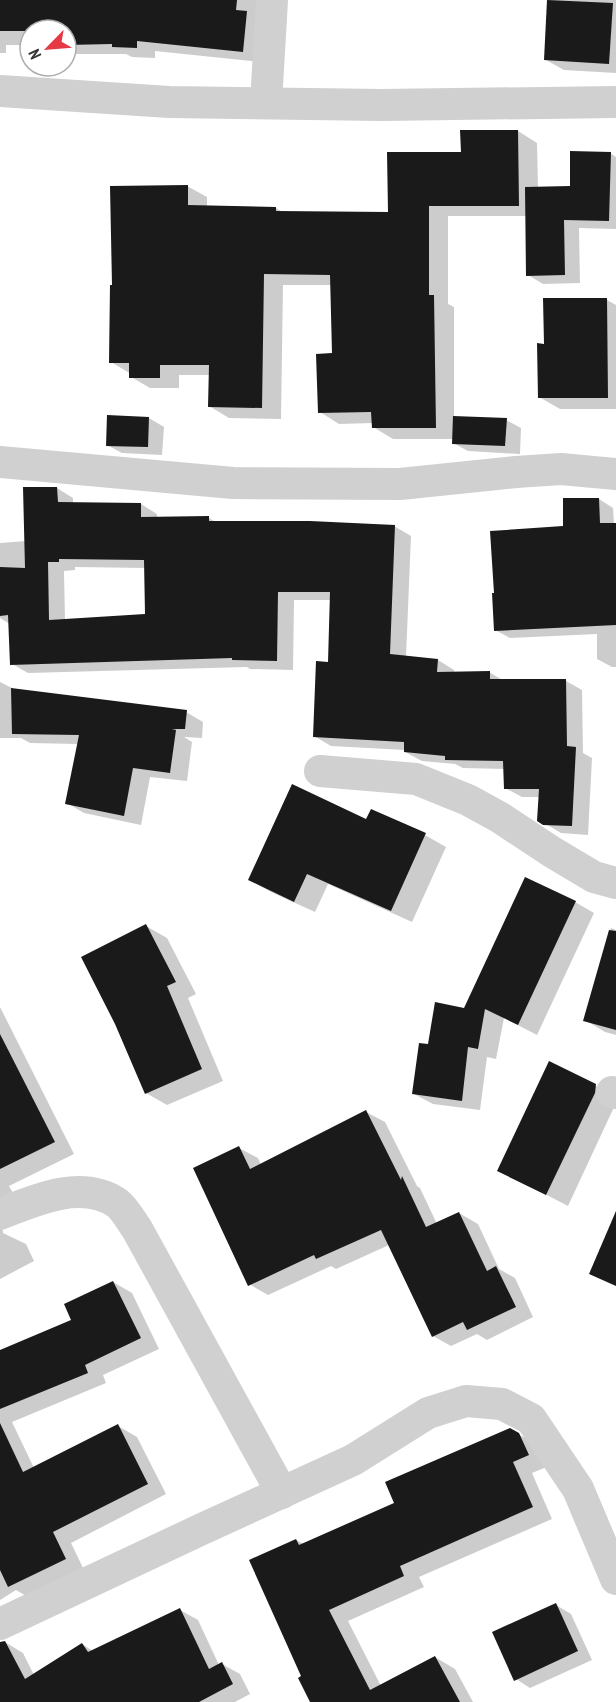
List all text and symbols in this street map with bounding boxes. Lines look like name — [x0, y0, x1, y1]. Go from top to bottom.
north arrow — [18, 18, 78, 78]
text: N — [24, 46, 45, 62]

